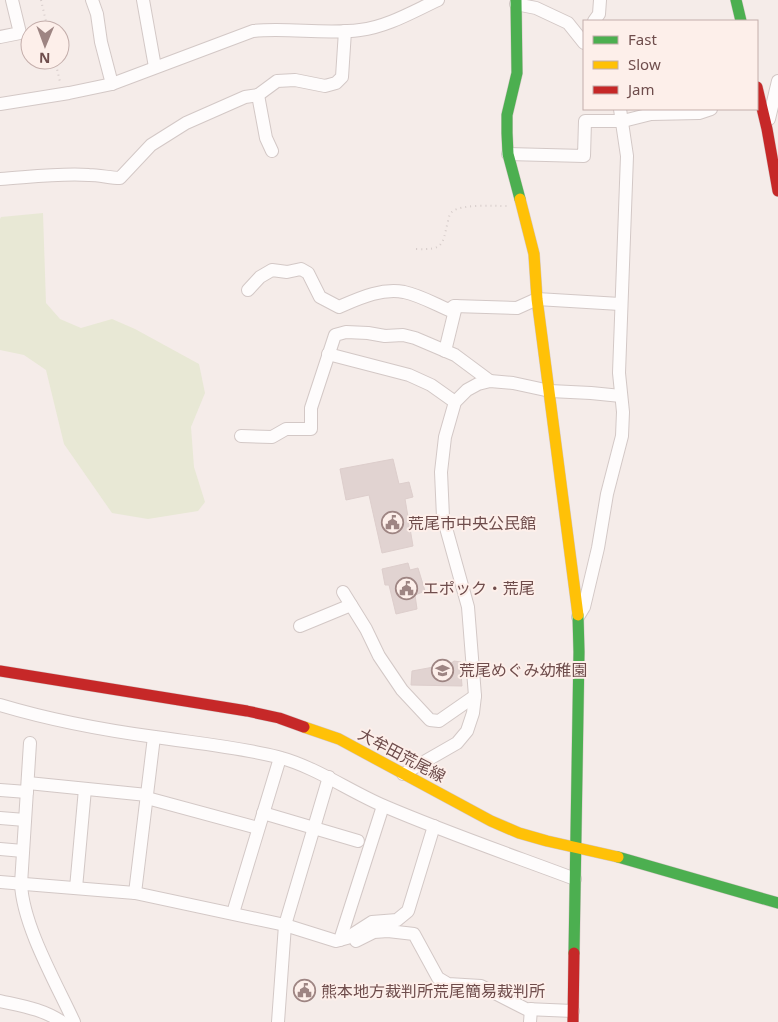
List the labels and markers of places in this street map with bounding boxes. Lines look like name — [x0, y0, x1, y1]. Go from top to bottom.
public building icon: 荒尾市中央公民館 — [380, 511, 404, 535]
place label: 荒尾市中央公民館 — [408, 512, 536, 534]
public building icon: エポック・荒尾 — [395, 576, 419, 600]
place label: エポック・荒尾 — [423, 577, 535, 599]
school or university icon: 荒尾めぐみ幼稚園 — [431, 658, 455, 682]
place label: 荒尾めぐみ幼稚園 — [459, 659, 587, 681]
public building icon: 熊本地方裁判所荒尾簡易裁判所 — [293, 979, 317, 1003]
place label: 熊本地方裁判所荒尾簡易裁判所 — [321, 980, 545, 1002]

